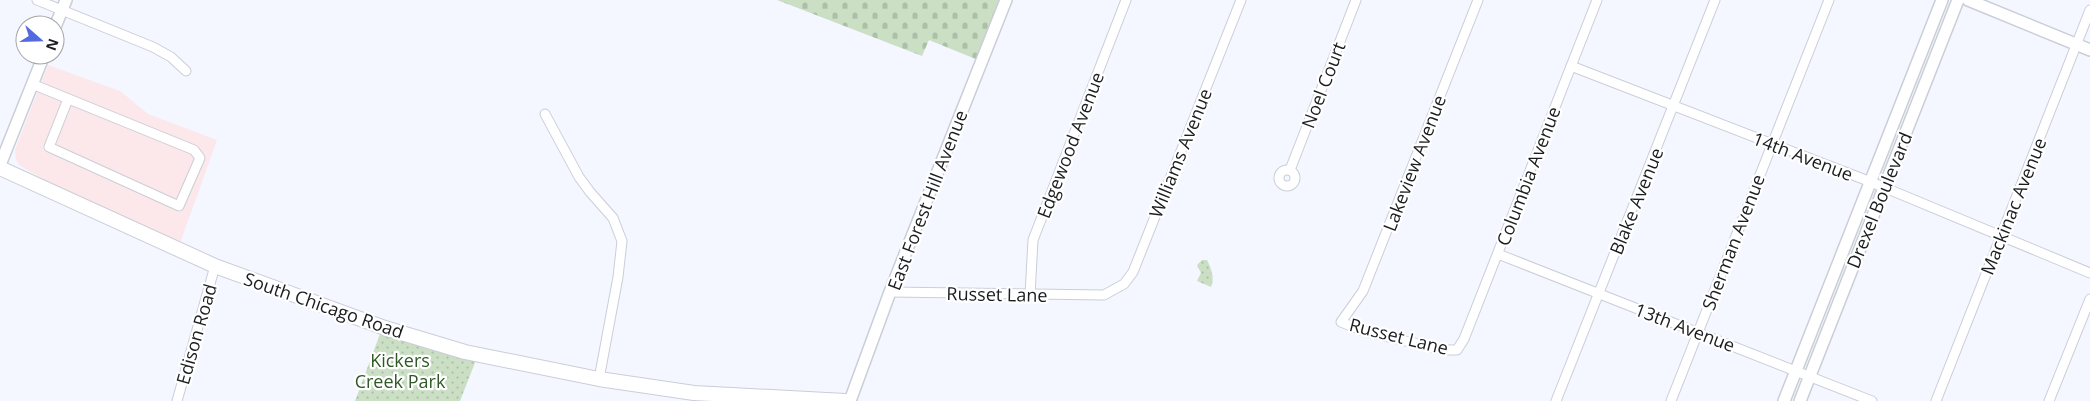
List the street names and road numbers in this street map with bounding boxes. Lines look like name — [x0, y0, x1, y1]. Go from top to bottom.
street label: Noel Court — [1296, 38, 1350, 132]
street label: Edgewood Avenue — [1031, 68, 1109, 222]
street label: Williams Avenue — [1143, 85, 1217, 221]
street label: Lakeview Avenue — [1377, 92, 1451, 234]
street label: Columbia Avenue — [1490, 103, 1566, 249]
street label: East Forest Hill Avenue — [882, 106, 972, 294]
street label: 14th Avenue — [1750, 126, 1856, 186]
street label: Drexel Boulevard — [1841, 128, 1917, 272]
street label: Mackinac Avenue — [1975, 134, 2051, 278]
street label: Blake Avenue — [1604, 144, 1668, 258]
street label: Sherman Avenue — [1696, 171, 1770, 313]
street label: South Chicago Road — [241, 266, 407, 344]
street label: Edison Road — [170, 281, 222, 387]
street label: Russet Lane — [946, 281, 1048, 307]
street label: 13th Avenue — [1632, 297, 1738, 357]
street label: Russet Lane — [1347, 312, 1451, 360]

